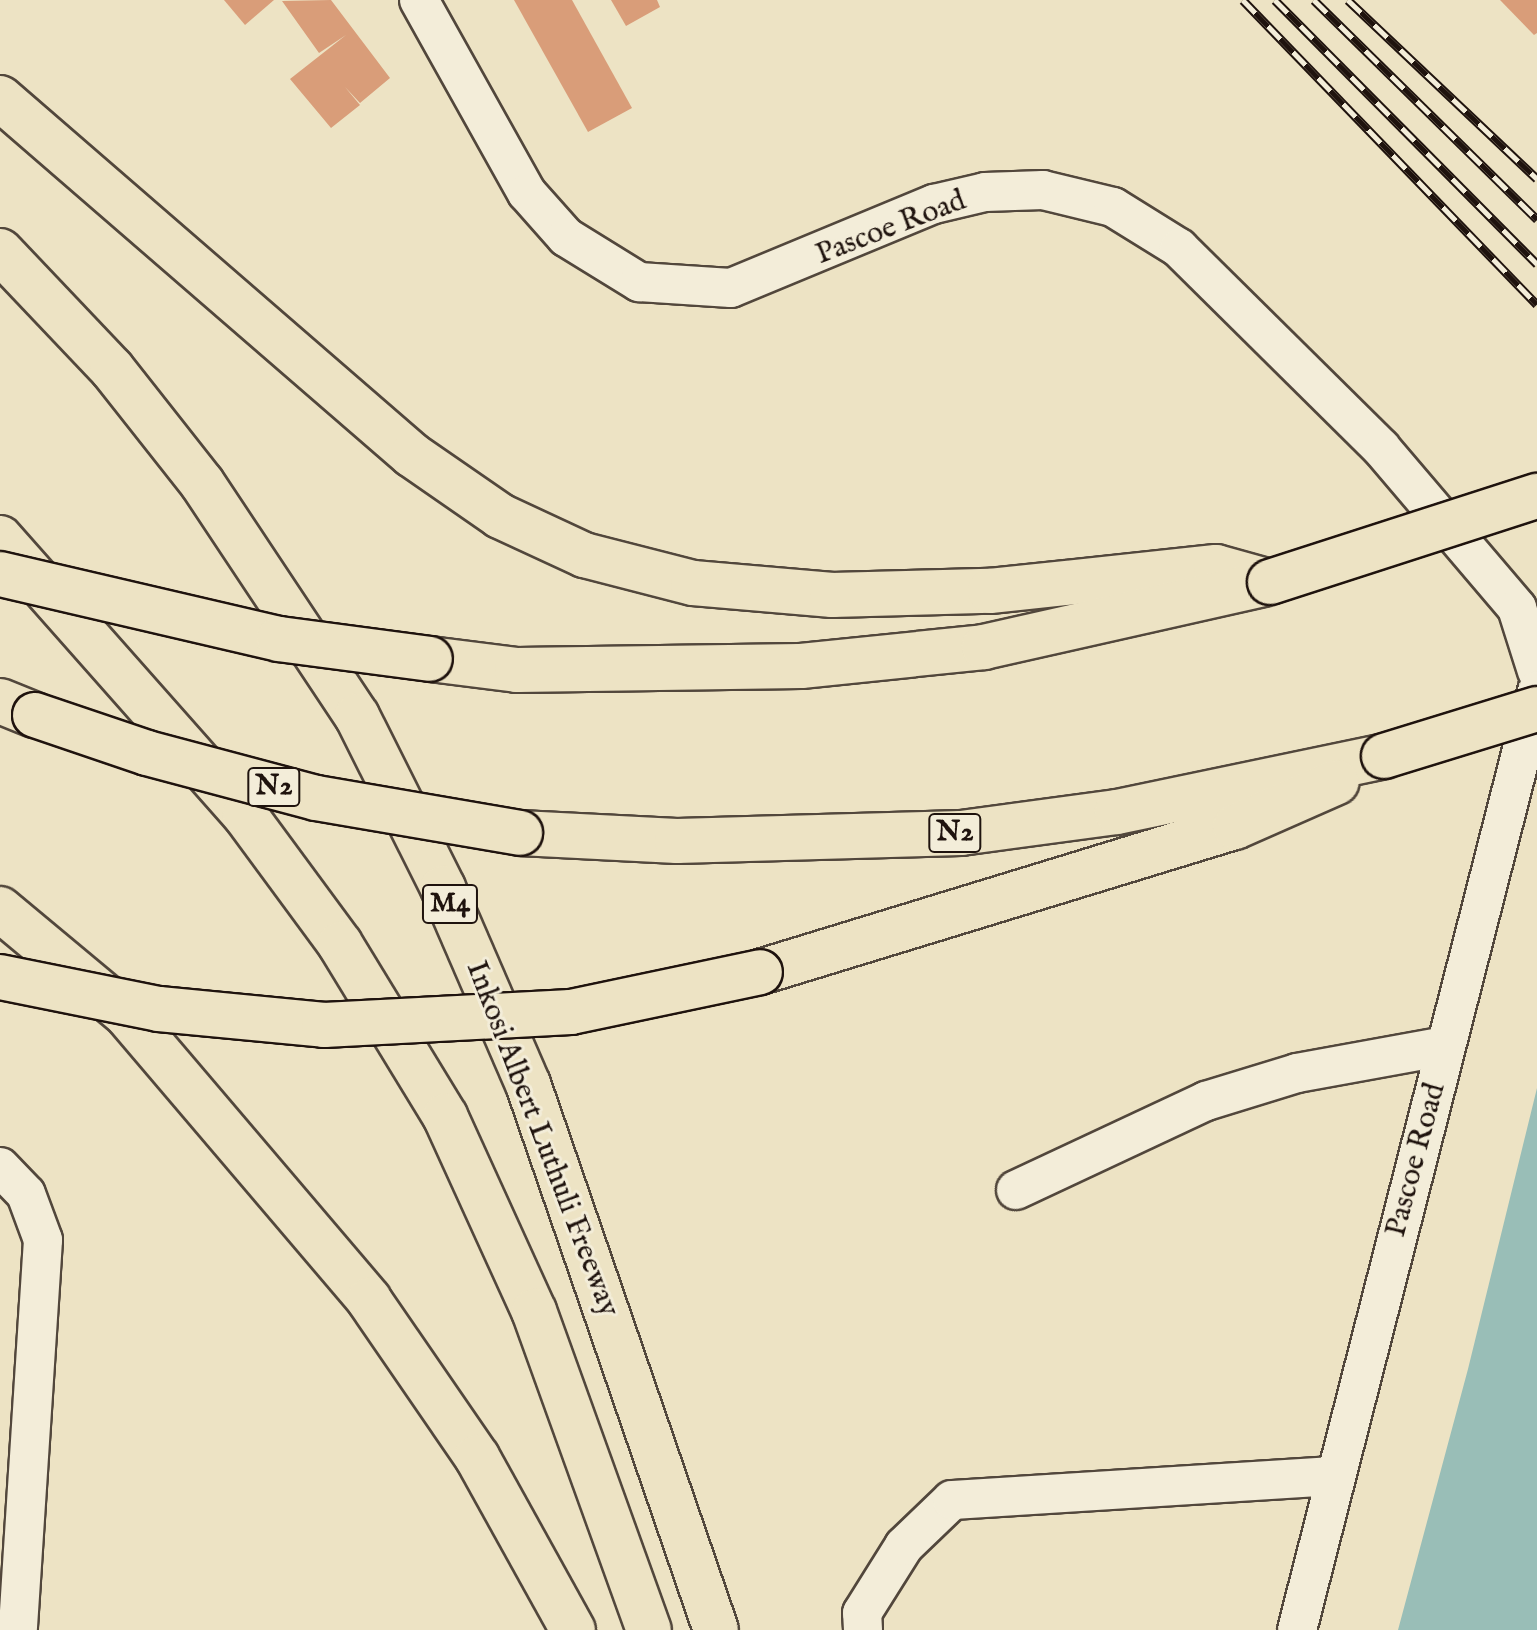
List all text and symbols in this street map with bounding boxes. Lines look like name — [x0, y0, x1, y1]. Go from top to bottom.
street label: Pascoe Road — [811, 183, 971, 273]
road number: N2 — [246, 763, 302, 811]
road number: N2 — [927, 809, 983, 857]
road number: M4 — [420, 880, 480, 928]
street label: Inkosi Albert Luthuli Freeway — [458, 956, 626, 1322]
street label: Pascoe Road — [1378, 1079, 1454, 1241]

